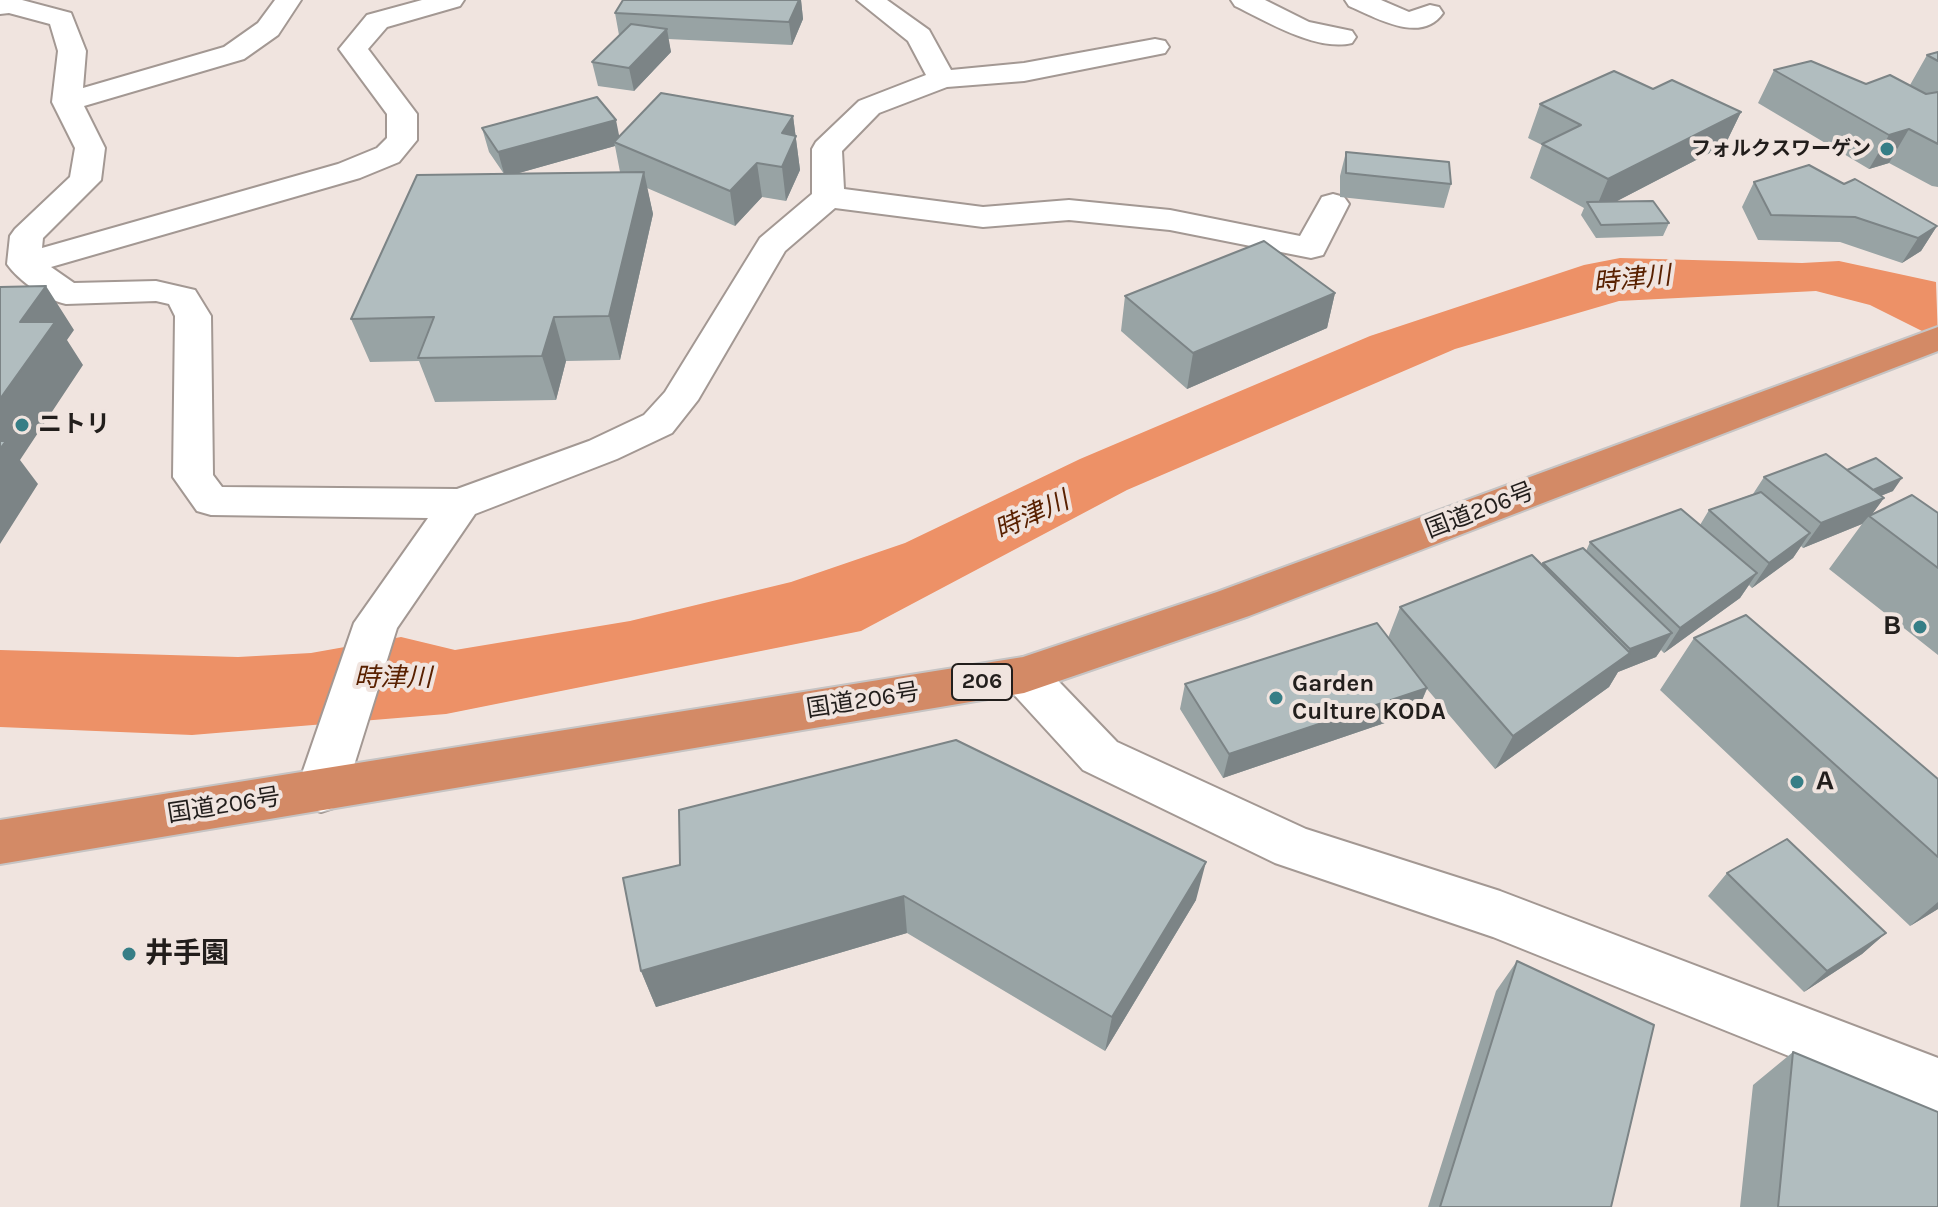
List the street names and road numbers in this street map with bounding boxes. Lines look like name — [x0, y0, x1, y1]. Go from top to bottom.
street label: 国道206号 — [1422, 477, 1538, 545]
road number: 206 — [952, 664, 1012, 700]
street label: 国道206号 — [805, 678, 921, 724]
street label: 国道206号 — [166, 783, 282, 829]

